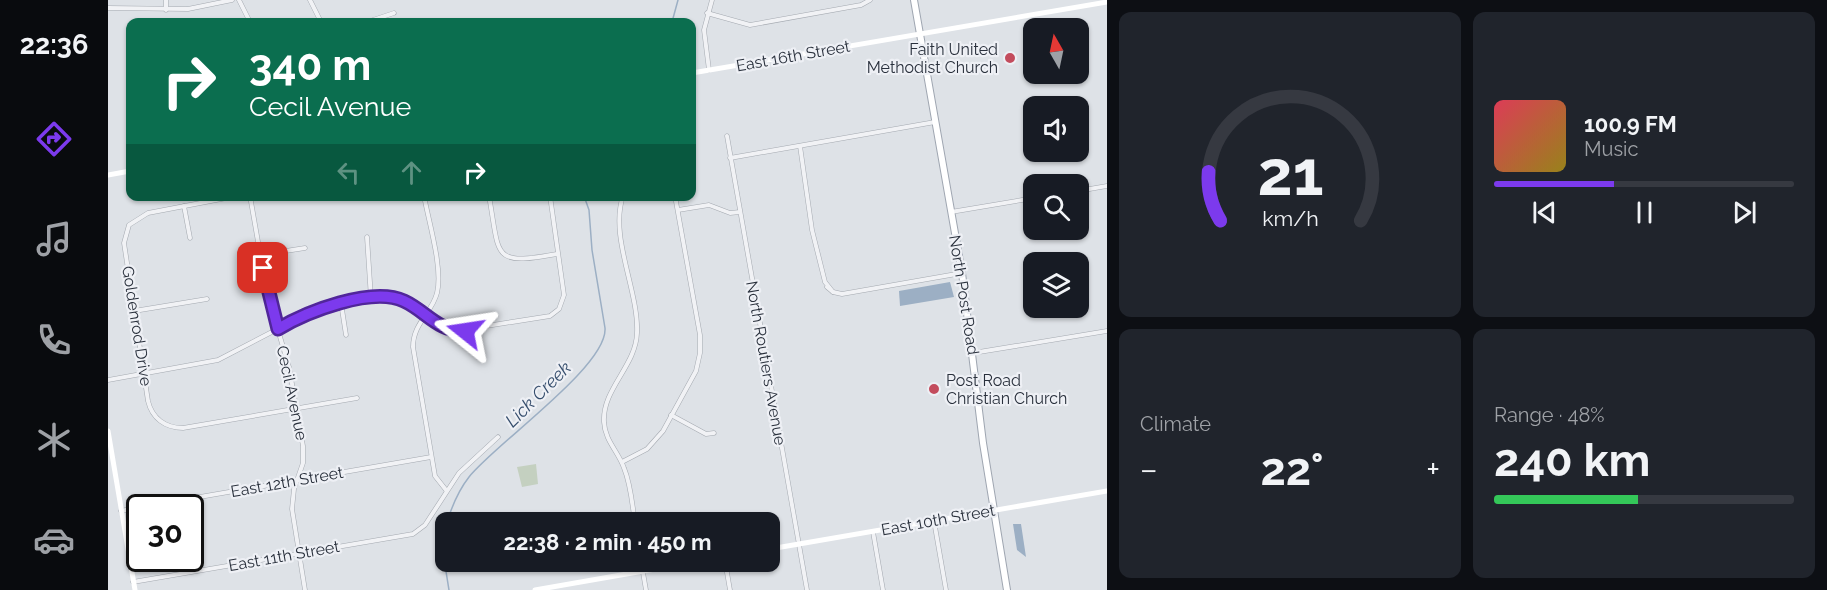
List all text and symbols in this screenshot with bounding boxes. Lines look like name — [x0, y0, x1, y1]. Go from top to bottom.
north arrow — [1023, 18, 1089, 84]
map controls — [1023, 18, 1089, 318]
text: 22:36 — [20, 29, 88, 60]
street label: East 16th Street — [735, 37, 852, 75]
place label: Faith United Methodist Church — [867, 40, 998, 77]
text: 340 m — [249, 41, 371, 90]
icon: right — [150, 42, 228, 120]
marker: Faith United Methodist Church — [1003, 51, 1017, 65]
text: Cecil Avenue — [249, 91, 411, 122]
button: sound — [1023, 96, 1089, 162]
text: 100.9 FM — [1584, 111, 1677, 137]
icon: directions — [33, 118, 75, 160]
text: 21 — [1257, 137, 1323, 211]
text: Music — [1584, 137, 1638, 161]
icon: left — [332, 156, 365, 189]
icon: ahead — [395, 156, 428, 189]
icon: right — [458, 156, 491, 189]
button: search — [1023, 174, 1089, 240]
icon: previous — [1528, 196, 1561, 229]
icon: pause — [1628, 196, 1661, 229]
icon: next — [1728, 196, 1761, 229]
text: km/h — [1262, 207, 1318, 232]
icon: music — [33, 218, 75, 260]
street label: North Post Road — [945, 234, 983, 356]
pin — [237, 242, 288, 293]
icon: arrive — [246, 251, 279, 284]
button: layers — [1023, 252, 1089, 318]
street label: Goldenrod Drive — [118, 265, 156, 387]
street label: North Routiers Avenue — [742, 279, 790, 447]
position arrow — [433, 299, 497, 363]
icon: phone — [33, 319, 75, 361]
street label: Cecil Avenue — [273, 344, 311, 442]
water label: Lick Creek — [501, 357, 575, 431]
place label: Post Road Christian Church — [946, 371, 1067, 408]
marker: Post Road Christian Church — [927, 382, 941, 396]
text: Range · 48% — [1494, 403, 1605, 427]
text: Climate — [1140, 412, 1211, 436]
icon: climate — [33, 419, 75, 461]
text: 240 km — [1494, 434, 1651, 487]
text: 22° — [1260, 443, 1324, 496]
text: − — [1140, 450, 1158, 489]
text: + — [1426, 450, 1440, 489]
street label: East 12th Street — [229, 463, 345, 501]
speed limit sign: 30 — [126, 494, 204, 572]
street label: East 10th Street — [880, 501, 997, 539]
icon: car — [33, 519, 75, 561]
text: 22:38 · 2 min · 450 m — [504, 529, 711, 555]
street label: East 11th Street — [227, 537, 342, 575]

